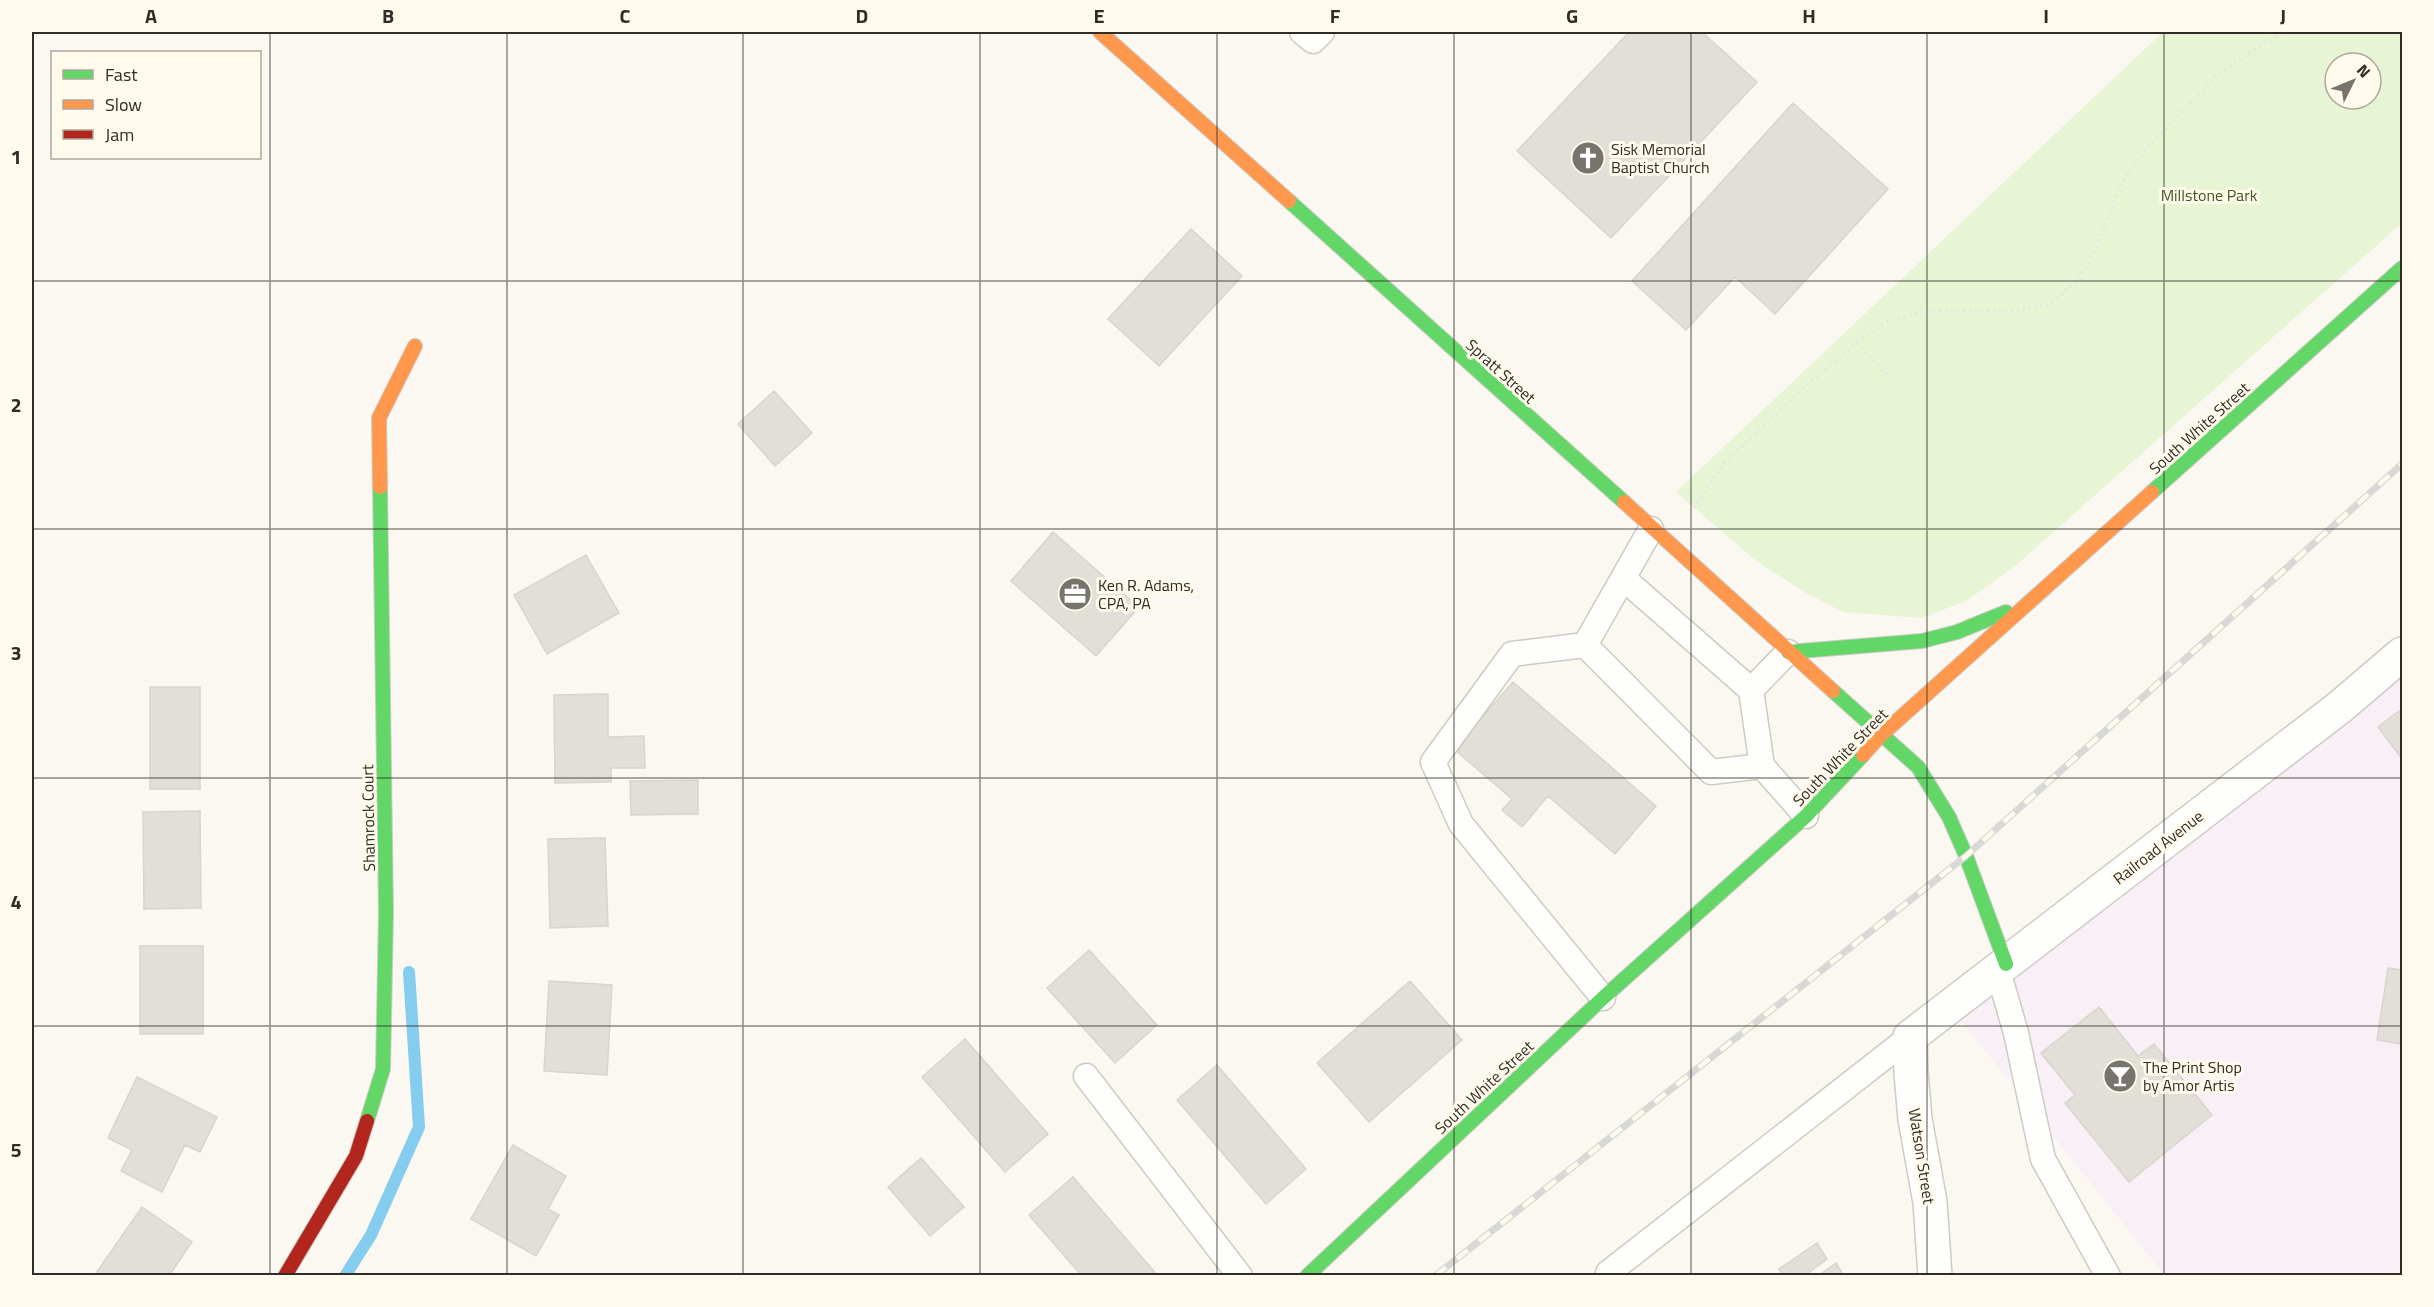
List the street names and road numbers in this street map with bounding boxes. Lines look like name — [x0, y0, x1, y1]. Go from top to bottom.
street label: Spratt Street — [1461, 333, 1542, 409]
street label: South White Street — [2143, 376, 2255, 480]
street label: South White Street — [1787, 702, 1893, 811]
street label: Shamrock Court — [355, 764, 381, 872]
street label: Railroad Avenue — [2108, 804, 2208, 890]
street label: South White Street — [1429, 1034, 1539, 1139]
street label: Watson Street — [1903, 1106, 1941, 1206]

